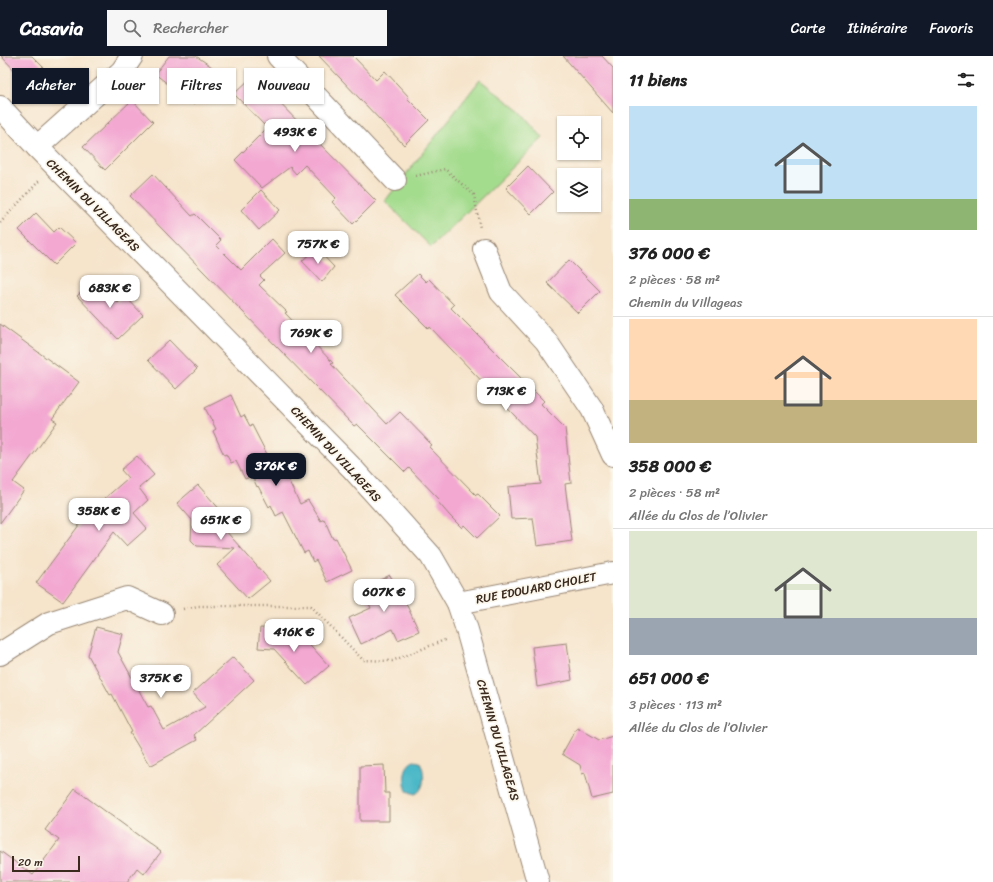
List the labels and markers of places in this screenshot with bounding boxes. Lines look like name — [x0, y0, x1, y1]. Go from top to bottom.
pin: 493K € — [262, 119, 328, 153]
pin: 757K € — [285, 231, 351, 265]
pin: 683K € — [77, 275, 143, 309]
pin: 769K € — [278, 320, 344, 354]
pin: 713K € — [473, 378, 539, 412]
pin: 376K € — [243, 453, 309, 487]
pin: 358K € — [66, 498, 132, 532]
pin: 651K € — [188, 507, 254, 541]
pin: 607K € — [351, 579, 417, 613]
pin: 416K € — [261, 619, 327, 653]
pin: 375K € — [128, 665, 194, 699]

